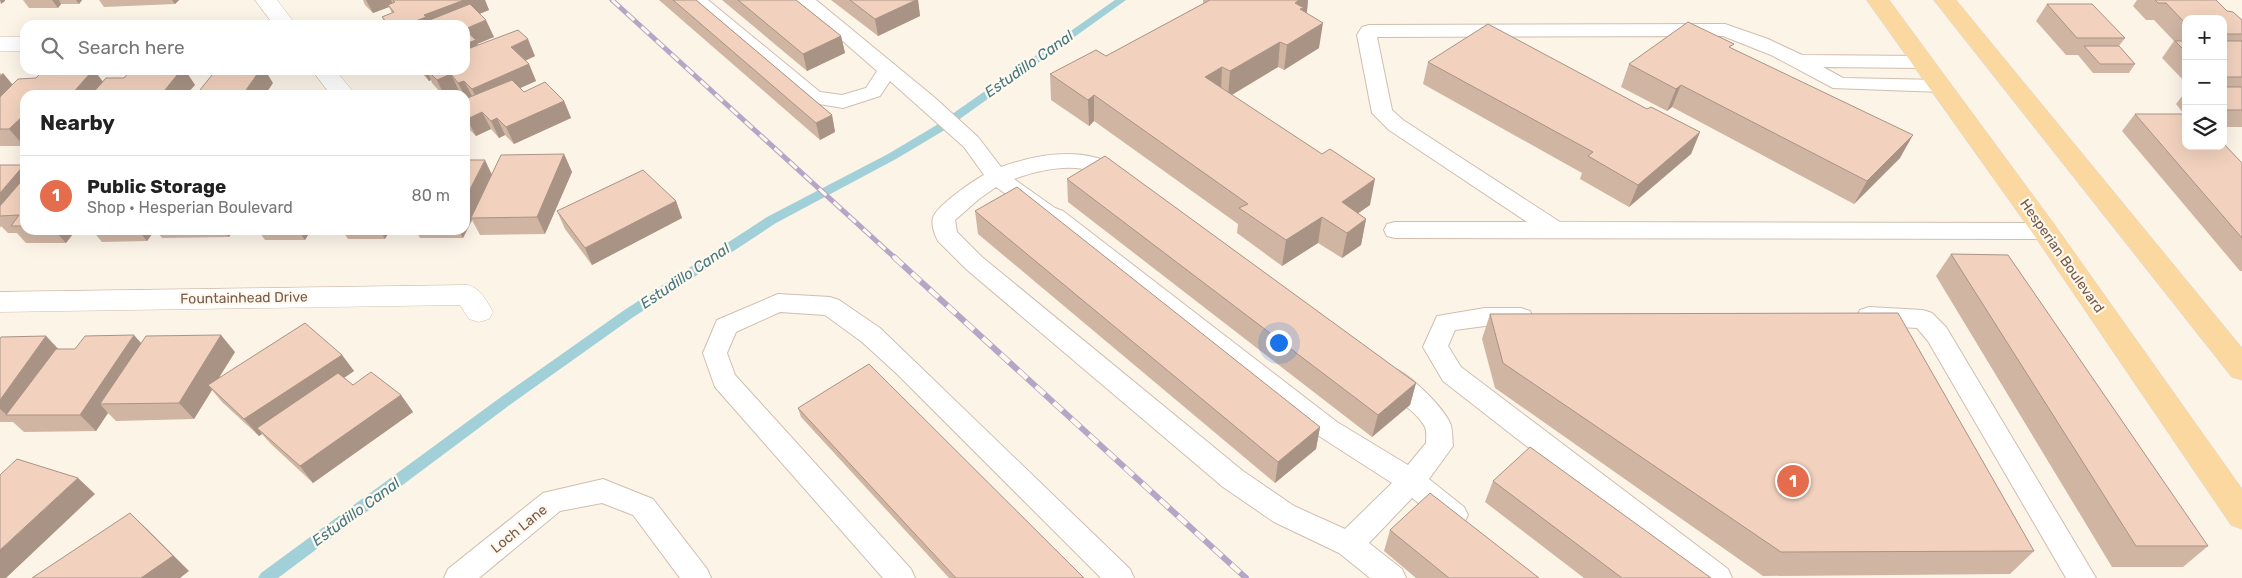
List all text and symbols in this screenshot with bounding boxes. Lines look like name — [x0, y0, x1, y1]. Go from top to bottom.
map controls — [2182, 15, 2227, 150]
button: + — [2182, 15, 2227, 60]
search box — [20, 20, 470, 75]
water label: Estudillo Canal — [981, 27, 1077, 101]
icon: search — [38, 34, 66, 62]
text: Search here — [78, 36, 185, 59]
button: − — [2182, 60, 2227, 105]
button: layers — [2182, 105, 2227, 150]
text: Nearby — [40, 110, 115, 135]
text: Public Storage — [87, 175, 226, 198]
text: 1 — [52, 186, 60, 205]
text: 80 m — [412, 186, 450, 205]
street label: Hesperian Boulevard — [2016, 196, 2108, 316]
text: Shop · Hesperian Boulevard — [87, 198, 293, 217]
water label: Estudillo Canal — [637, 239, 733, 313]
street label: Fountainhead Drive — [180, 288, 308, 308]
your location — [1266, 330, 1292, 356]
pin: 1 — [1777, 462, 1809, 500]
water label: Estudillo Canal — [309, 474, 404, 550]
street label: Loch Lane — [487, 501, 551, 557]

